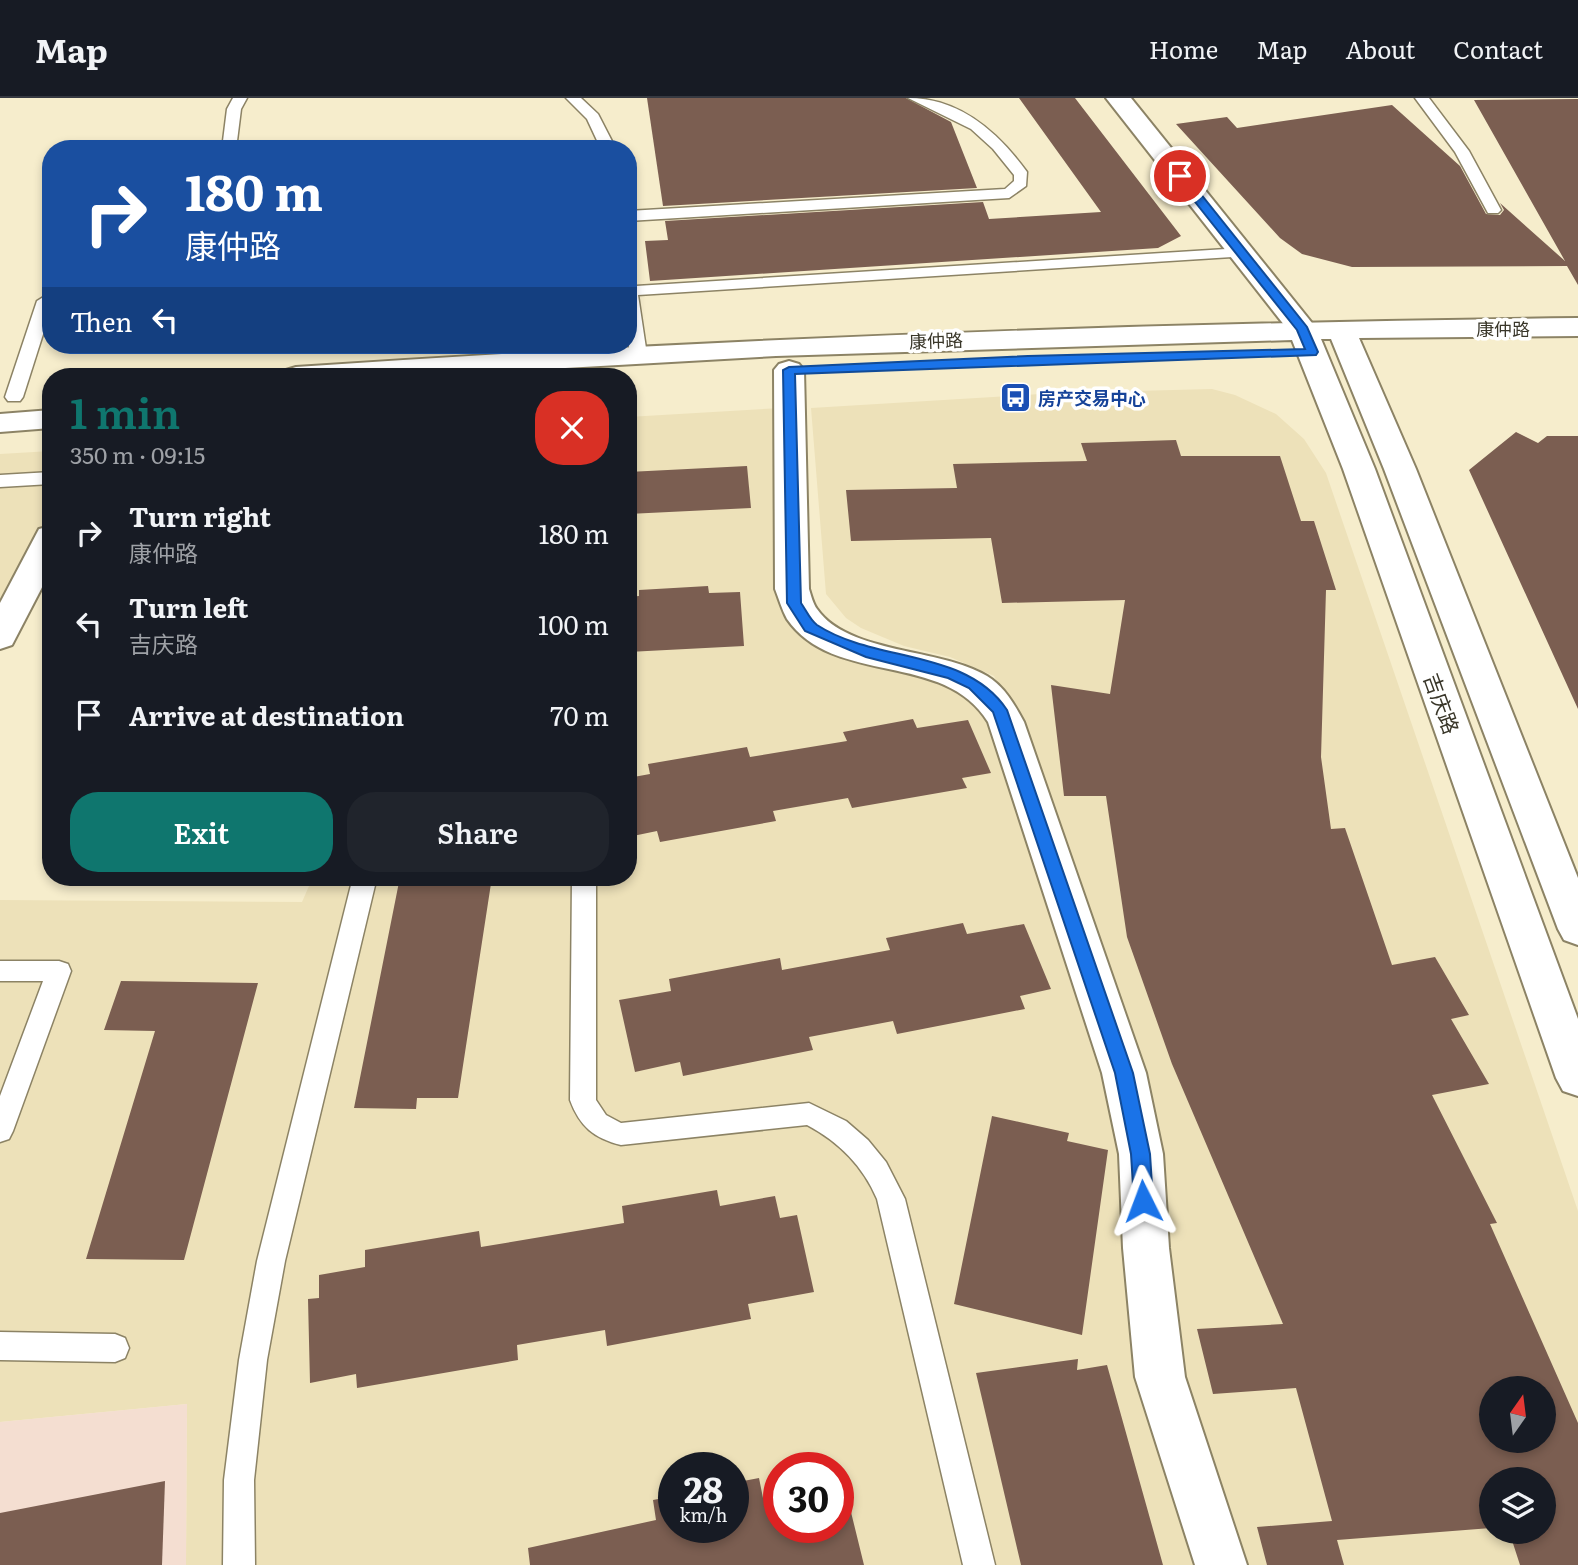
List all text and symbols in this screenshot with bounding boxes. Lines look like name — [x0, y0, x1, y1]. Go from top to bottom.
text: Map — [35, 24, 108, 73]
text: Home — [1149, 31, 1218, 66]
text: Map — [1256, 31, 1307, 66]
text: About — [1345, 31, 1415, 66]
text: Contact — [1453, 31, 1543, 66]
pin — [1150, 146, 1210, 206]
text: 180 m — [185, 153, 323, 226]
icon: arrive — [1161, 157, 1199, 195]
icon: right — [70, 168, 161, 259]
text: 康仲路 — [185, 220, 281, 268]
text: Then — [70, 301, 132, 340]
icon: left — [146, 301, 184, 339]
street label: 康仲路 — [1476, 315, 1530, 342]
street label: 康仲路 — [909, 326, 963, 354]
text: 1 min — [70, 380, 180, 442]
bus stop icon: 房产交易中心 — [998, 380, 1032, 414]
place label: 房产交易中心 — [1038, 384, 1146, 411]
button: close — [535, 391, 609, 465]
text: 350 m · 09:15 — [70, 437, 205, 471]
text: Turn right — [129, 496, 271, 535]
text: 180 m — [539, 513, 609, 552]
icon: right — [70, 514, 108, 552]
text: 康仲路 — [129, 535, 198, 569]
text: Turn left — [129, 587, 248, 626]
text: 100 m — [538, 604, 609, 643]
icon: left — [70, 605, 108, 643]
text: 吉庆路 — [129, 626, 198, 660]
street label: 吉庆路 — [1418, 668, 1468, 738]
text: Arrive at destination — [129, 695, 404, 734]
text: 70 m — [550, 695, 609, 734]
icon: arrive — [70, 696, 108, 734]
button: Exit — [70, 792, 333, 872]
button: Share — [347, 792, 609, 872]
position arrow — [1106, 1164, 1180, 1238]
north arrow — [1479, 1376, 1556, 1452]
map controls — [1479, 1376, 1556, 1544]
speed limit sign: 30 — [763, 1452, 854, 1543]
text: 28 — [684, 1462, 723, 1514]
button: layers — [1479, 1467, 1556, 1544]
text: km/h — [680, 1501, 727, 1528]

